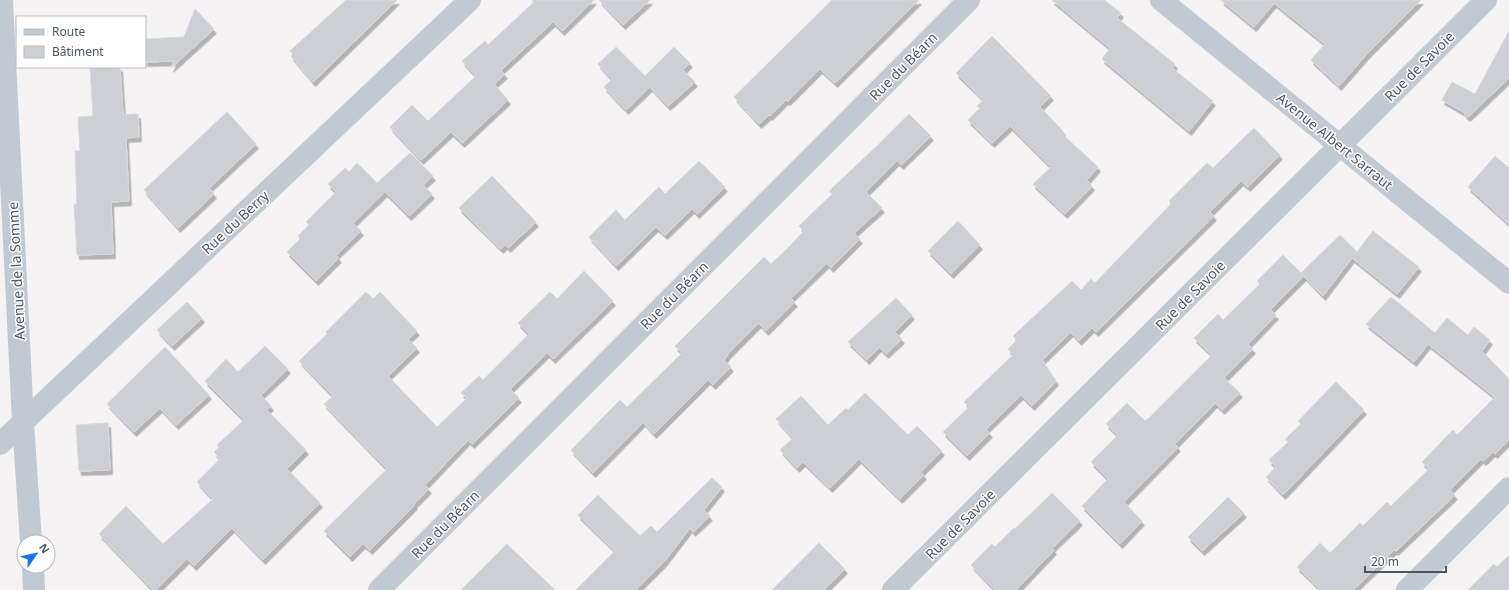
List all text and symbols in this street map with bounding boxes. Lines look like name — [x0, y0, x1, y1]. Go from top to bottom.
legend — [16, 16, 146, 68]
text: Route — [52, 23, 85, 40]
street label: Rue de Savoie — [1380, 27, 1458, 105]
street label: Rue du Béarn — [865, 28, 941, 104]
text: Bâtiment — [52, 43, 104, 60]
street label: Avenue Albert Sarraut — [1273, 88, 1397, 194]
street label: Rue du Berry — [197, 185, 273, 258]
street label: Avenue de la Somme — [3, 201, 29, 341]
street label: Rue de Savoie — [1151, 256, 1229, 334]
street label: Rue du Béarn — [636, 257, 712, 333]
street label: Rue de Savoie — [921, 485, 999, 563]
street label: Rue du Béarn — [407, 486, 483, 562]
north arrow — [16, 534, 56, 574]
text: N — [36, 540, 53, 556]
scale bar — [1365, 548, 1446, 574]
text: 20 m — [1371, 553, 1399, 570]

